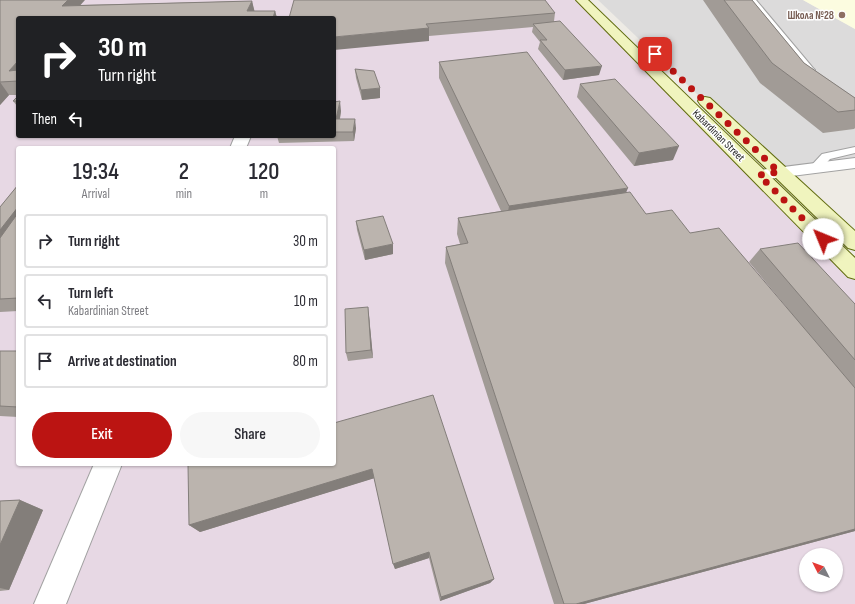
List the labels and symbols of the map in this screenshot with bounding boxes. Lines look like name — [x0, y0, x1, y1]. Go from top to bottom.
place label: Школа №28 — [787, 9, 834, 22]
marker: Школа №28 — [837, 10, 847, 20]
pin — [638, 37, 672, 71]
street label: Kabardinian Street — [690, 107, 748, 165]
position arrow — [802, 218, 844, 260]
north arrow — [799, 548, 843, 592]

